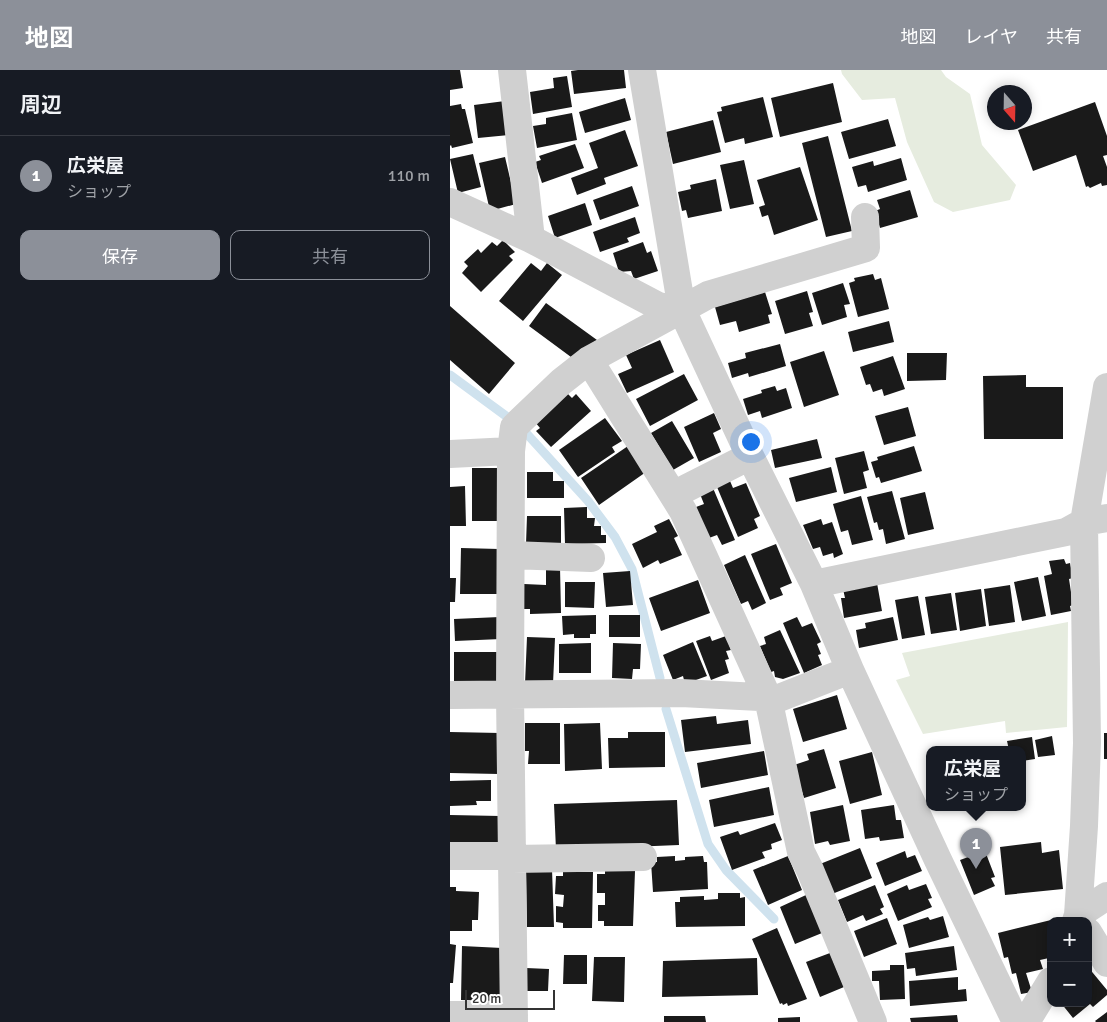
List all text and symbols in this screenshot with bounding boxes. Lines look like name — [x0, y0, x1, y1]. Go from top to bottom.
text: 地図 — [25, 23, 73, 53]
text: 地図 — [901, 26, 937, 48]
text: レイヤ — [965, 26, 1018, 48]
text: 共有 — [1046, 26, 1082, 48]
north arrow — [987, 85, 1032, 130]
text: 周辺 — [20, 92, 62, 118]
text: 広栄屋 — [67, 154, 124, 178]
text: 1 — [32, 166, 40, 186]
text: 110 m — [388, 166, 430, 186]
text: ショップ — [67, 182, 131, 202]
button: 保存 — [20, 230, 220, 280]
button: 共有 — [230, 230, 430, 280]
your location — [738, 429, 764, 455]
popup — [926, 746, 1026, 811]
text: 広栄屋 — [944, 757, 1001, 781]
text: ショップ — [944, 785, 1008, 805]
pin: 1 — [960, 828, 992, 869]
map controls — [1047, 917, 1092, 1007]
button: + — [1047, 917, 1092, 962]
button: − — [1047, 962, 1092, 1007]
scale bar — [465, 987, 555, 1010]
text: 20 m — [472, 990, 501, 1007]

